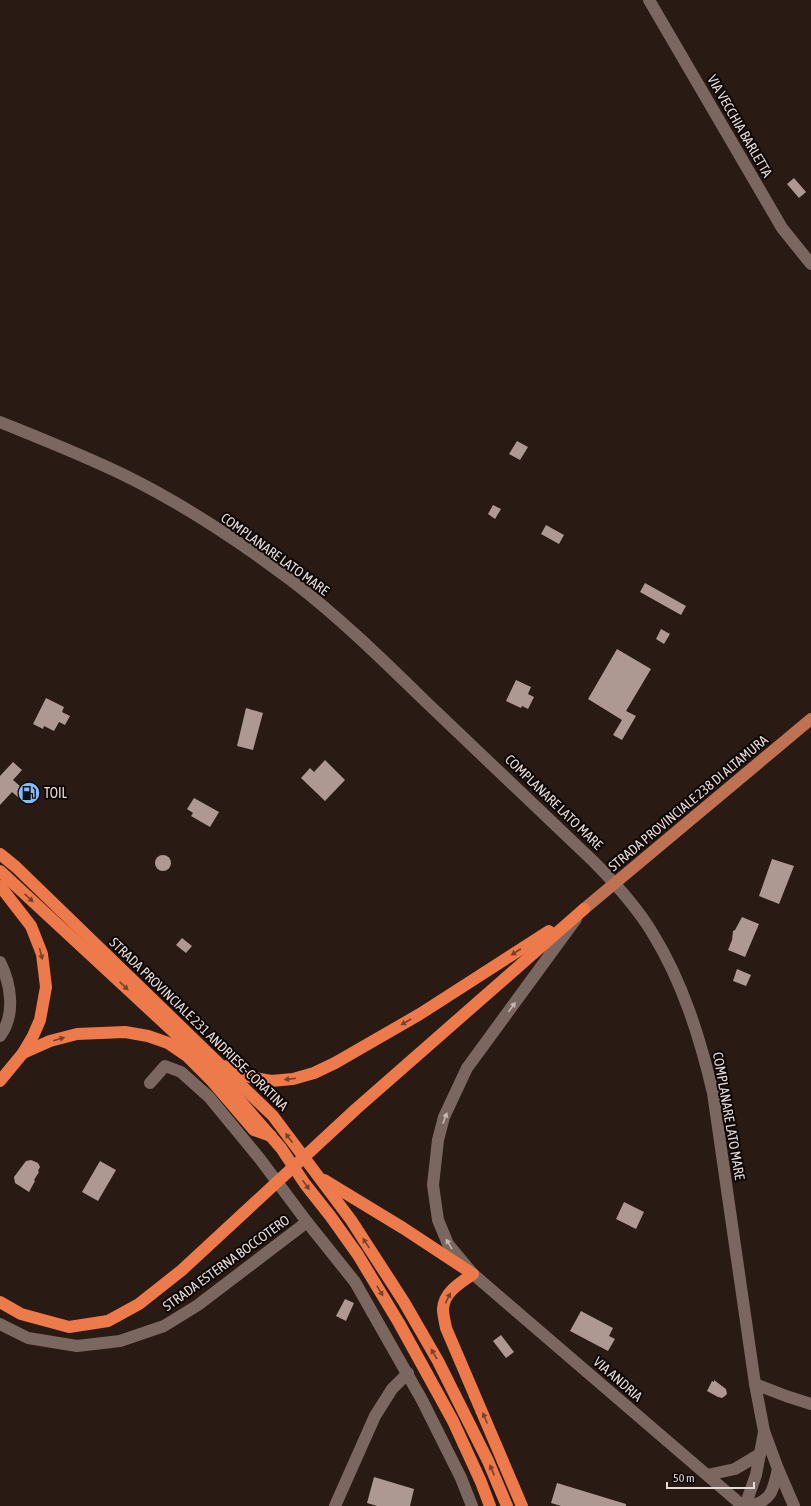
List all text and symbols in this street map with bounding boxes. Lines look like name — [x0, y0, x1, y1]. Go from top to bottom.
street label: VIA VECCHIA BARLETTA — [704, 72, 776, 180]
street label: COMPLANARE LATO MARE — [218, 509, 332, 599]
street label: STRADA PROVINCIALE 238 DI ALTAMURA — [605, 732, 771, 874]
street label: COMPLANARE LATO MARE — [502, 751, 606, 853]
fuel station icon: TOIL — [16, 780, 42, 806]
place label: TOIL — [44, 785, 68, 801]
one-way arrow — [24, 893, 34, 902]
street label: STRADA PROVINCIALE 231 ANDRIESE-CORATINA — [106, 934, 292, 1114]
one-way arrow — [39, 948, 45, 960]
one-way arrow — [510, 949, 522, 956]
one-way arrow — [119, 981, 129, 991]
one-way arrow — [508, 1002, 516, 1012]
one-way arrow — [400, 1018, 412, 1025]
one-way arrow — [53, 1036, 65, 1042]
street label: COMPLANARE LATO MARE — [710, 1051, 748, 1181]
one-way arrow — [284, 1076, 296, 1082]
one-way arrow — [442, 1111, 448, 1123]
one-way arrow — [286, 1133, 294, 1143]
one-way arrow — [302, 1179, 310, 1190]
street label: STRADA ESTERNA BOCCOTERO — [160, 1212, 292, 1314]
one-way arrow — [362, 1238, 370, 1248]
one-way arrow — [445, 1238, 453, 1249]
one-way arrow — [376, 1286, 384, 1296]
one-way arrow — [445, 1292, 451, 1303]
one-way arrow — [430, 1348, 437, 1360]
street label: VIA ANDRIA — [590, 1353, 646, 1405]
one-way arrow — [482, 1413, 488, 1424]
scale bar — [667, 1464, 754, 1490]
one-way arrow — [489, 1465, 495, 1476]
text: 50 m — [673, 1471, 695, 1485]

